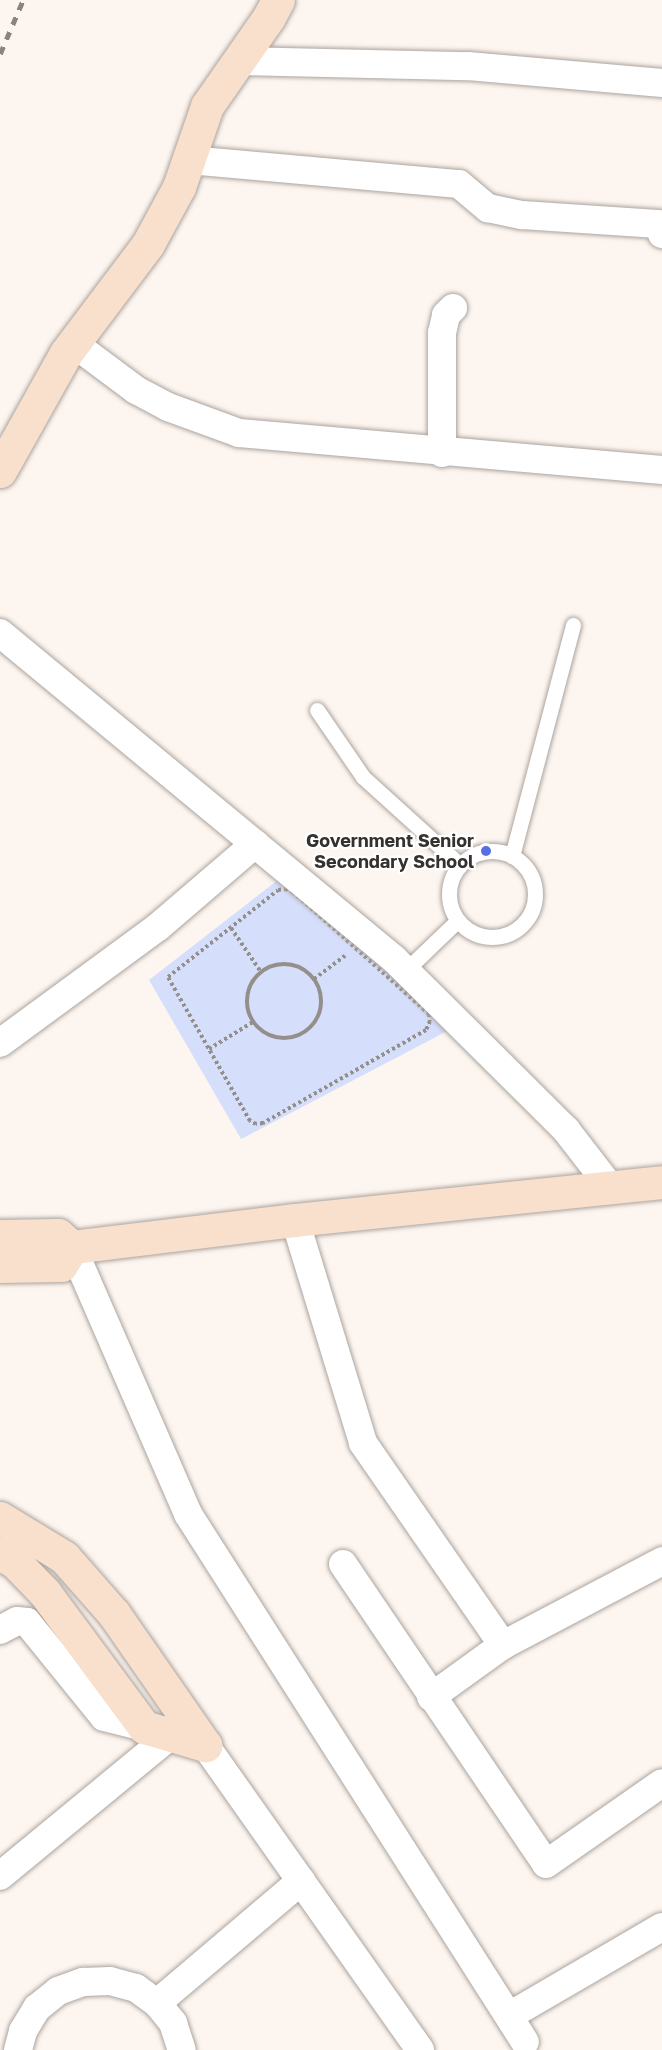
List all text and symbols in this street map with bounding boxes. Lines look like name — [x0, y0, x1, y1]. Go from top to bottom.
place label: Government Senior Secondary School — [306, 830, 474, 872]
marker: Government Senior Secondary School — [479, 844, 493, 858]

